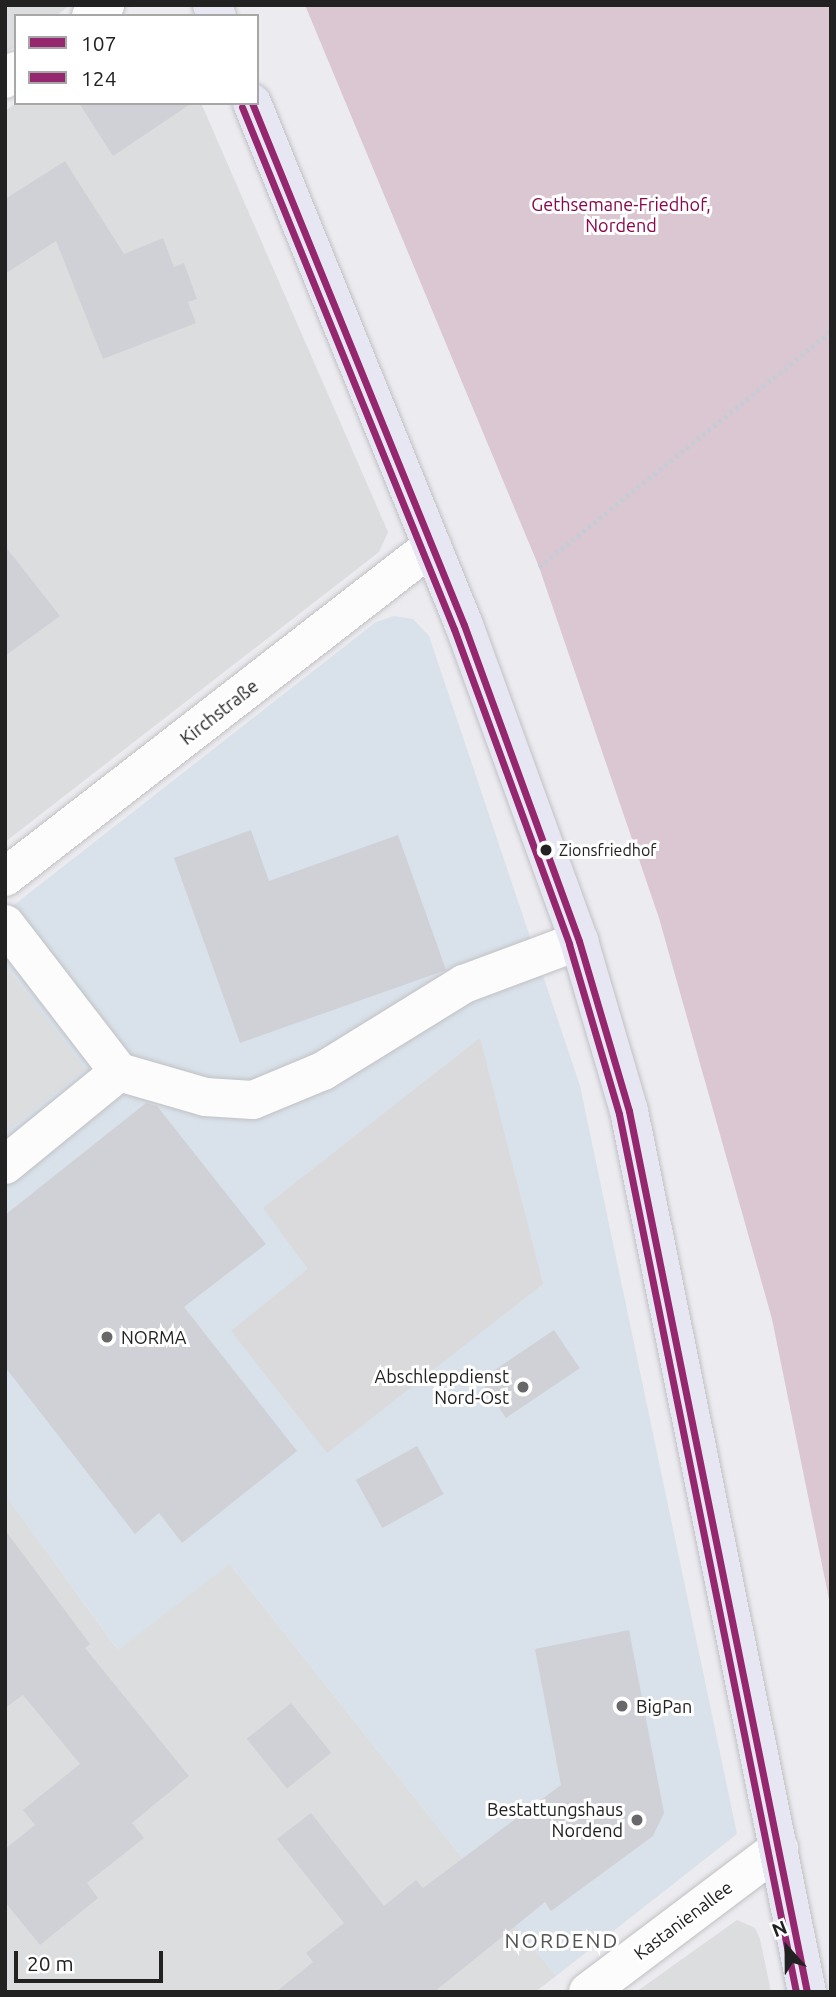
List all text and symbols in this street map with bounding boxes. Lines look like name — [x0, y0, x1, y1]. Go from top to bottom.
legend — [14, 14, 259, 105]
text: 107 — [81, 31, 117, 55]
text: 124 — [81, 66, 117, 90]
park label: Gethsemane-Friedhof, Nordend — [531, 194, 711, 236]
street label: Kirchstraße — [176, 675, 262, 749]
place label: Zionsfriedhof — [559, 840, 656, 860]
marker: Zionsfriedhof — [539, 843, 553, 857]
place label: NORMA — [121, 1326, 186, 1348]
marker: NORMA — [99, 1329, 115, 1345]
place label: Abschleppdienst Nord-Ost — [375, 1366, 509, 1408]
marker: Abschleppdienst Nord-Ost — [515, 1379, 531, 1395]
place label: BigPan — [636, 1695, 692, 1717]
marker: BigPan — [614, 1698, 630, 1714]
place label: Bestattungshaus Nordend — [487, 1799, 623, 1842]
marker: Bestattungshaus Nordend — [629, 1812, 645, 1828]
street label: Kastanienallee — [629, 1876, 737, 1964]
north arrow — [752, 1913, 822, 1983]
text: N — [769, 1916, 790, 1941]
district label: NORDEND — [505, 1927, 619, 1953]
scale bar — [18, 1938, 166, 1982]
text: 20 m — [27, 1951, 74, 1975]

